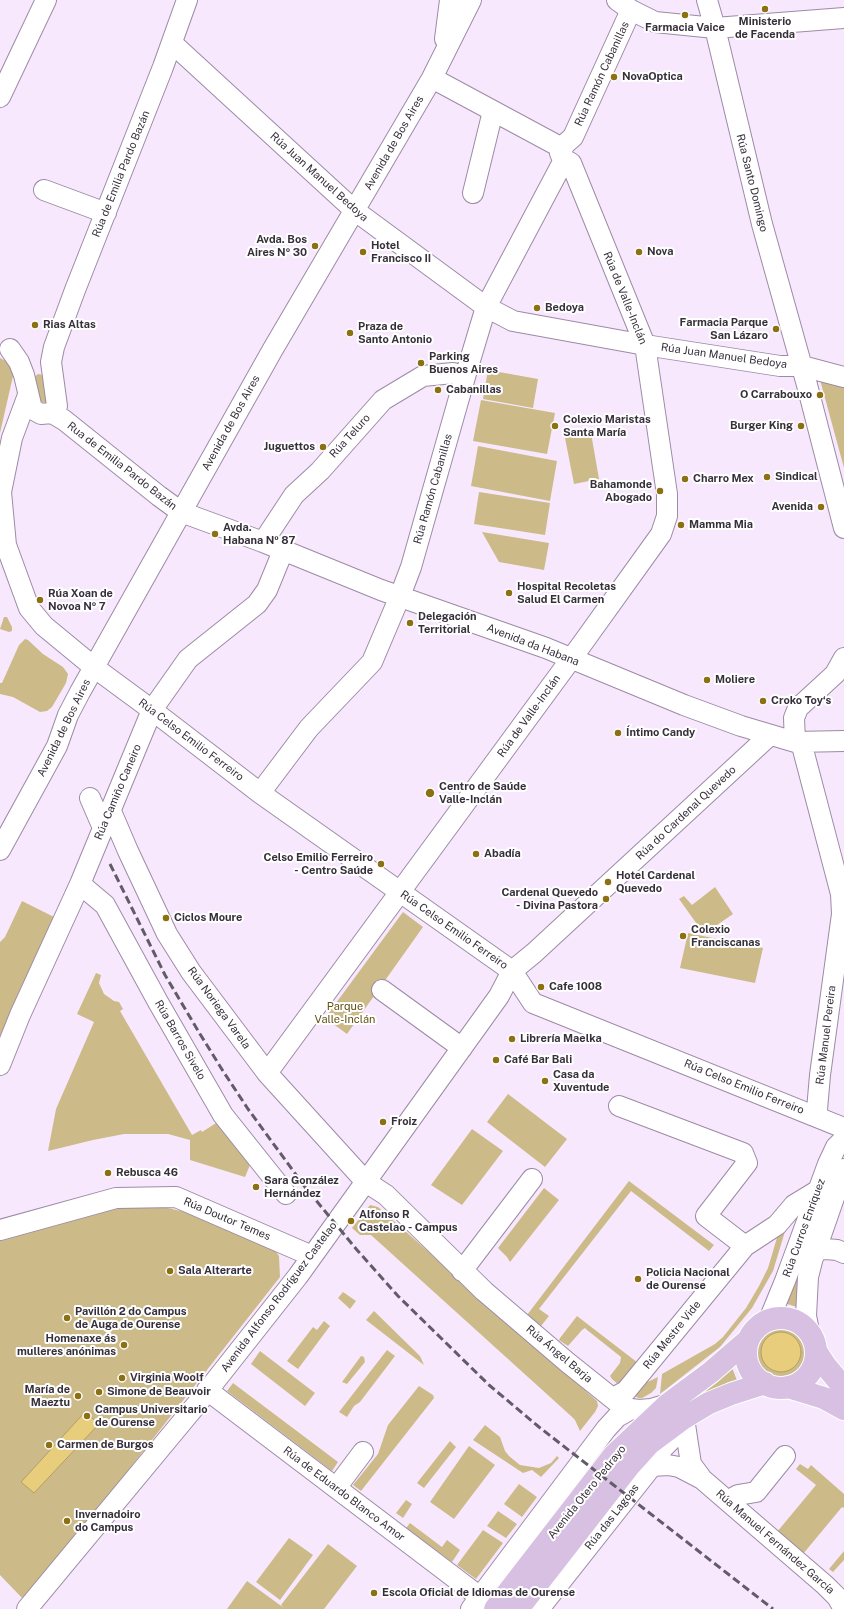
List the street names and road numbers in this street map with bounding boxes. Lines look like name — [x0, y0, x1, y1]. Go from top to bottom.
street label: Rúa Ramón Cabanillas — [572, 20, 632, 128]
street label: Avenida de Bos Aires — [362, 93, 426, 193]
street label: Rúa de Emilia Pardo Bazán — [89, 109, 153, 239]
street label: Rúa Juan Manuel Bedoya — [267, 130, 371, 224]
street label: Rúa Santo Domingo — [733, 133, 771, 233]
street label: Rúa de Valle-Inclán — [600, 250, 650, 346]
street label: Rúa Juan Manuel Bedoya — [660, 341, 788, 371]
street label: Avenida de Bos Aires — [199, 373, 263, 473]
street label: Rúa Teluro — [327, 411, 373, 461]
street label: Rua de Emilia Pardo Bazán — [65, 419, 179, 513]
street label: Rúa Ramón Cabanillas — [411, 432, 455, 546]
street label: Avenida da Habana — [485, 621, 581, 669]
street label: Rúa de Valle-Inclán — [495, 672, 563, 760]
street label: Avenida de Bos Aires — [35, 677, 93, 779]
street label: Rúa Celso Emilio Ferreiro — [136, 696, 246, 784]
street label: Rúa Camiño Caneiro — [92, 742, 144, 842]
street label: Rúa do Cardenal Quevedo — [633, 763, 739, 863]
street label: Rúa Celso Emilio Ferreiro — [398, 888, 510, 972]
street label: Rúa Noriega Varela — [185, 964, 253, 1052]
street label: Rúa Manuel Pereira — [813, 985, 839, 1085]
street label: Rúa Barros Sivelo — [152, 998, 208, 1082]
street label: Rúa Celso Emilio Ferreiro — [682, 1057, 806, 1117]
street label: Rúa Curros Enríquez — [780, 1177, 828, 1279]
street label: Rúa Doutor Temes — [181, 1195, 273, 1243]
street label: Avenida Alfonso Rodríguez Castelao — [218, 1219, 340, 1375]
street label: Rúa Mestre Vide — [640, 1298, 704, 1372]
street label: Rúa Ángel Barja — [523, 1322, 595, 1386]
street label: Avenida Otero Pedrayo — [545, 1443, 629, 1541]
street label: Rúa de Eduardo Blanco Amor — [280, 1444, 408, 1544]
street label: Rúa das Lagoas — [582, 1481, 642, 1553]
street label: Rúa Manuel Fernández García — [713, 1487, 837, 1597]

